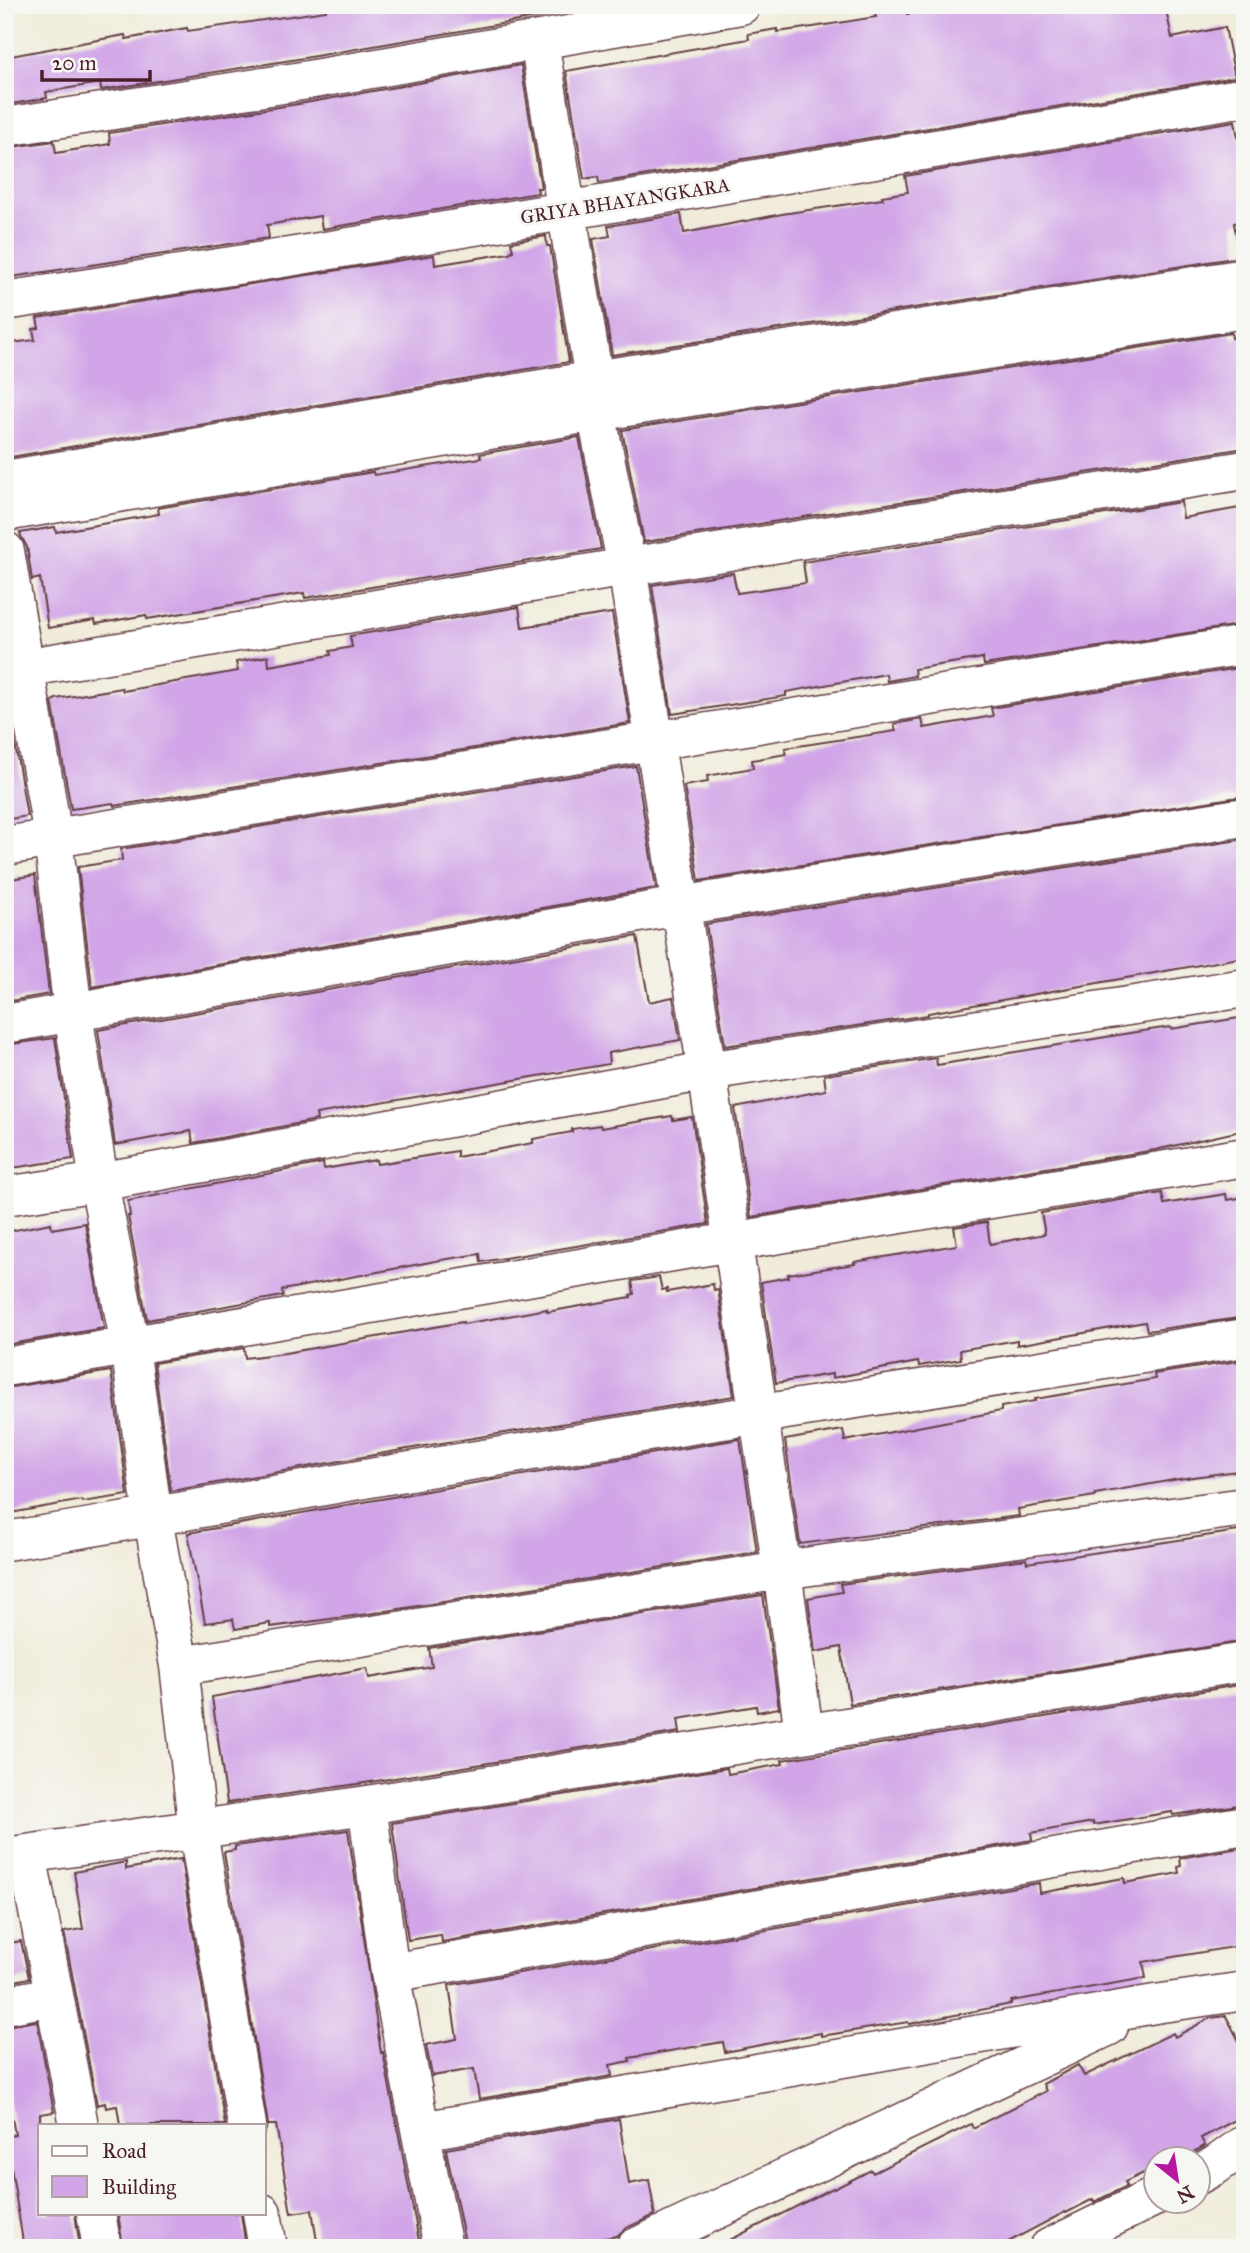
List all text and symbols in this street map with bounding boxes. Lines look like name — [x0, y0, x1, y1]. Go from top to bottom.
scale bar — [42, 38, 150, 82]
text: 20 m — [52, 50, 97, 76]
street label: GRIYA BHAYANGKARA — [519, 173, 732, 229]
legend — [38, 2124, 266, 2214]
text: Road — [102, 2138, 147, 2164]
north arrow — [1142, 2144, 1212, 2214]
text: Building — [102, 2174, 176, 2200]
text: N — [1173, 2180, 1198, 2208]

